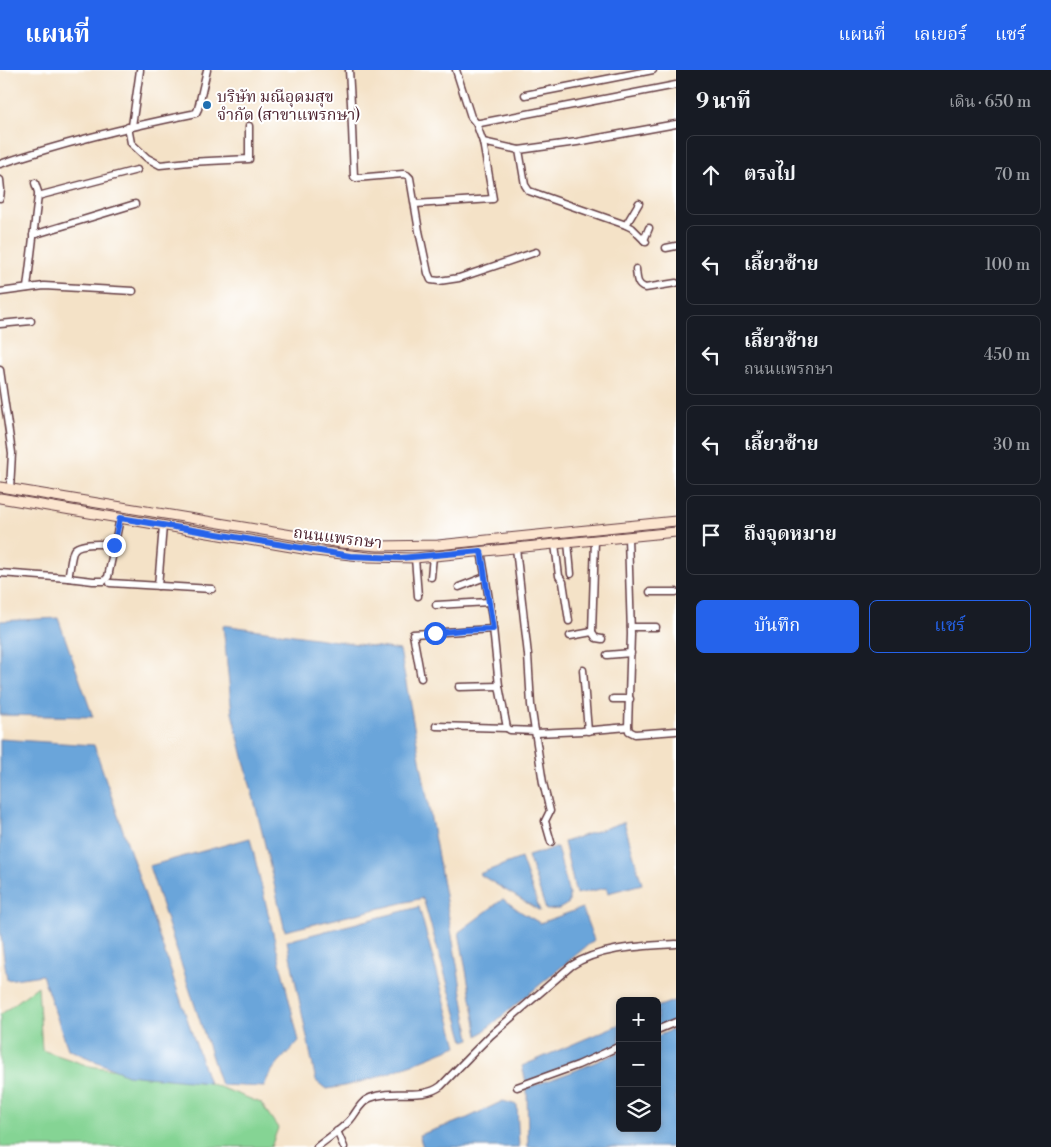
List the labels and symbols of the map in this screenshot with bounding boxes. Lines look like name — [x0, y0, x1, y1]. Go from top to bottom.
place label: บริษัท มณีอุดมสุข จำกัด (สาขาแพรกษา) — [217, 87, 360, 125]
marker: บริษัท มณีอุดมสุข จำกัด (สาขาแพรกษา) — [201, 99, 213, 111]
street label: ถนนแพรกษา — [292, 523, 384, 553]
route end — [103, 534, 126, 557]
route start — [424, 622, 447, 645]

